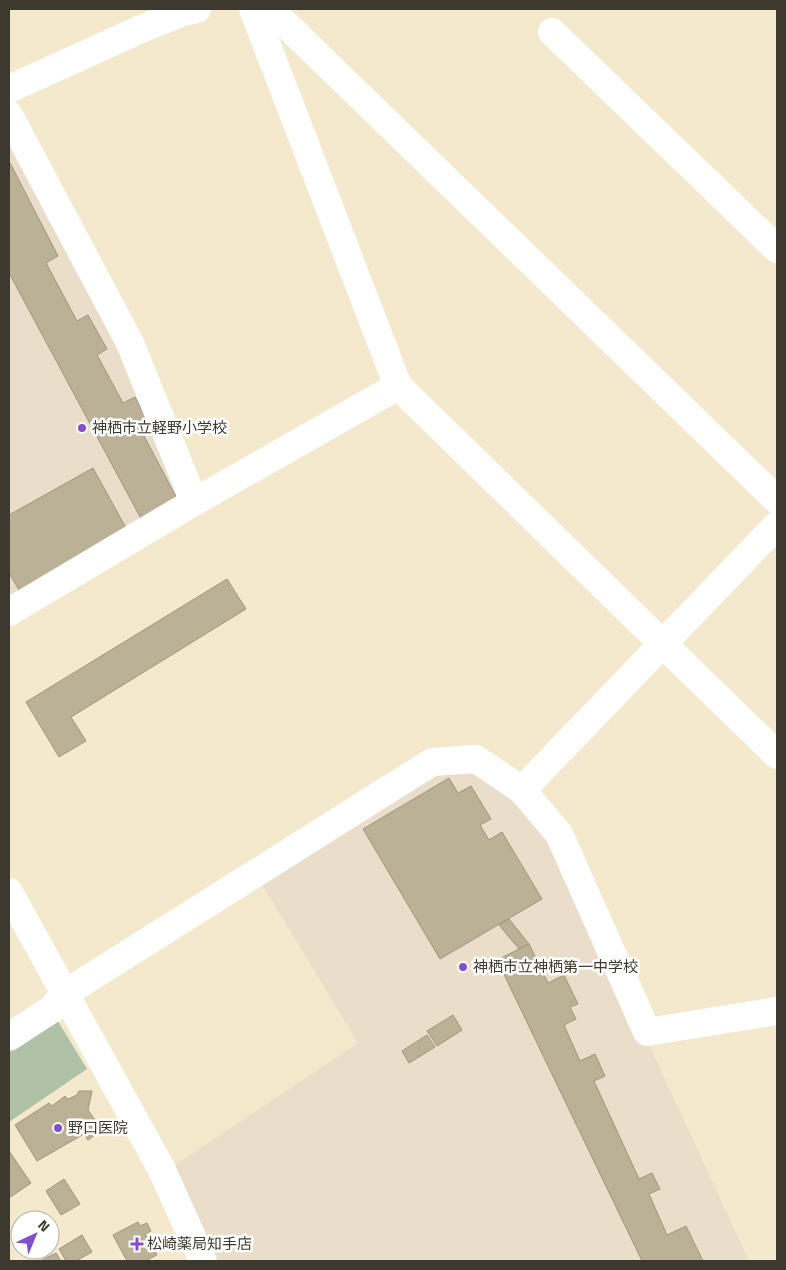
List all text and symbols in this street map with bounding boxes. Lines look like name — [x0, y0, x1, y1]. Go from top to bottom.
place label: 神栖市立軽野小学校 — [92, 416, 227, 439]
marker: 神栖市立軽野小学校 — [76, 422, 88, 434]
place label: 神栖市立神栖第一中学校 — [473, 955, 638, 978]
marker: 神栖市立神栖第一中学校 — [457, 961, 469, 973]
place label: 野口医院 — [68, 1116, 128, 1139]
marker: 野口医院 — [52, 1122, 64, 1134]
north arrow — [10, 1210, 60, 1260]
text: N — [34, 1214, 55, 1236]
place label: 松崎薬局知手店 — [147, 1232, 252, 1255]
marker: 松崎薬局知手店 — [131, 1238, 143, 1250]

